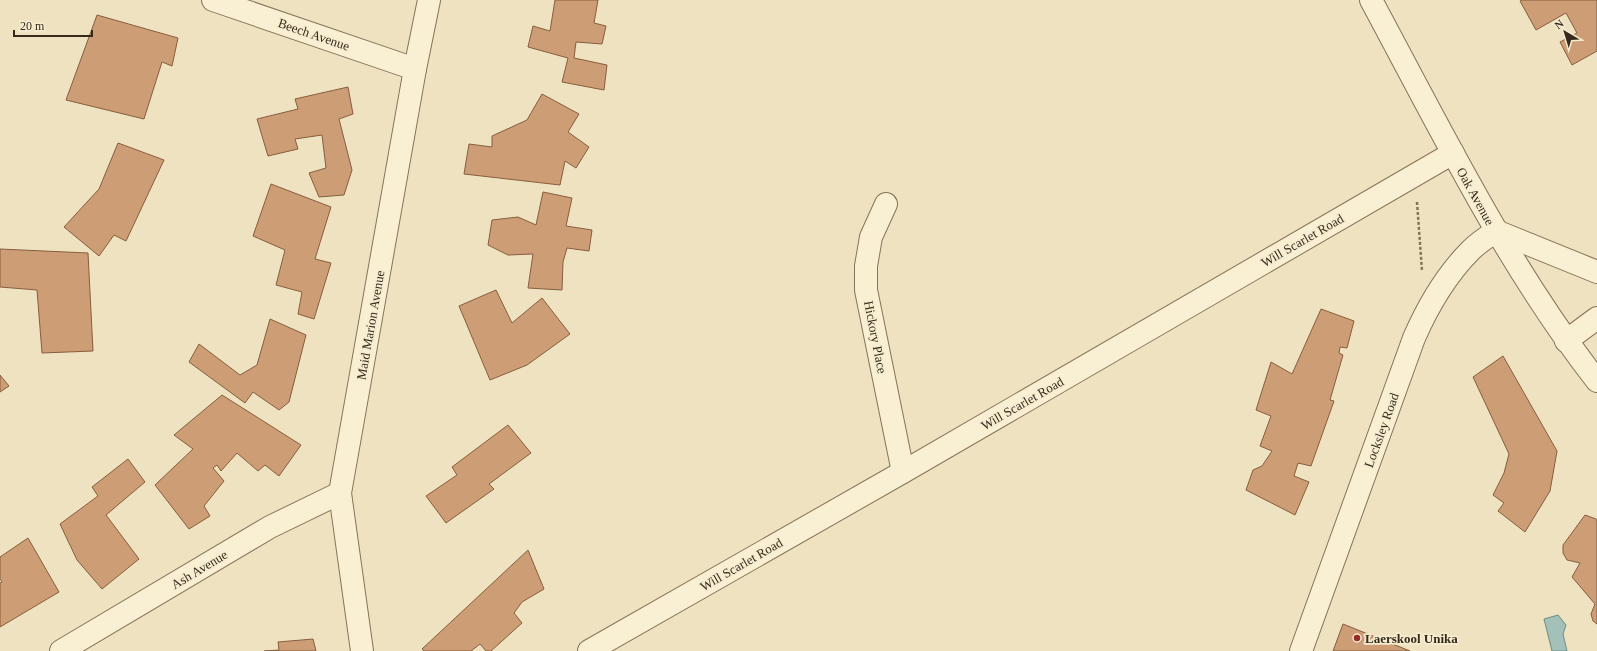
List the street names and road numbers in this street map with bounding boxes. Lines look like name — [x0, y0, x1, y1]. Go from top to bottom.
street label: Beech Avenue — [276, 15, 352, 54]
street label: Oak Avenue — [1454, 165, 1498, 228]
street label: Will Scarlet Road — [1258, 211, 1347, 270]
street label: Maid Marion Avenue — [353, 269, 388, 381]
street label: Hickory Place — [861, 299, 890, 375]
street label: Will Scarlet Road — [978, 374, 1067, 433]
street label: Locksley Road — [1361, 390, 1402, 470]
street label: Will Scarlet Road — [697, 535, 786, 594]
street label: Ash Avenue — [168, 547, 230, 592]

